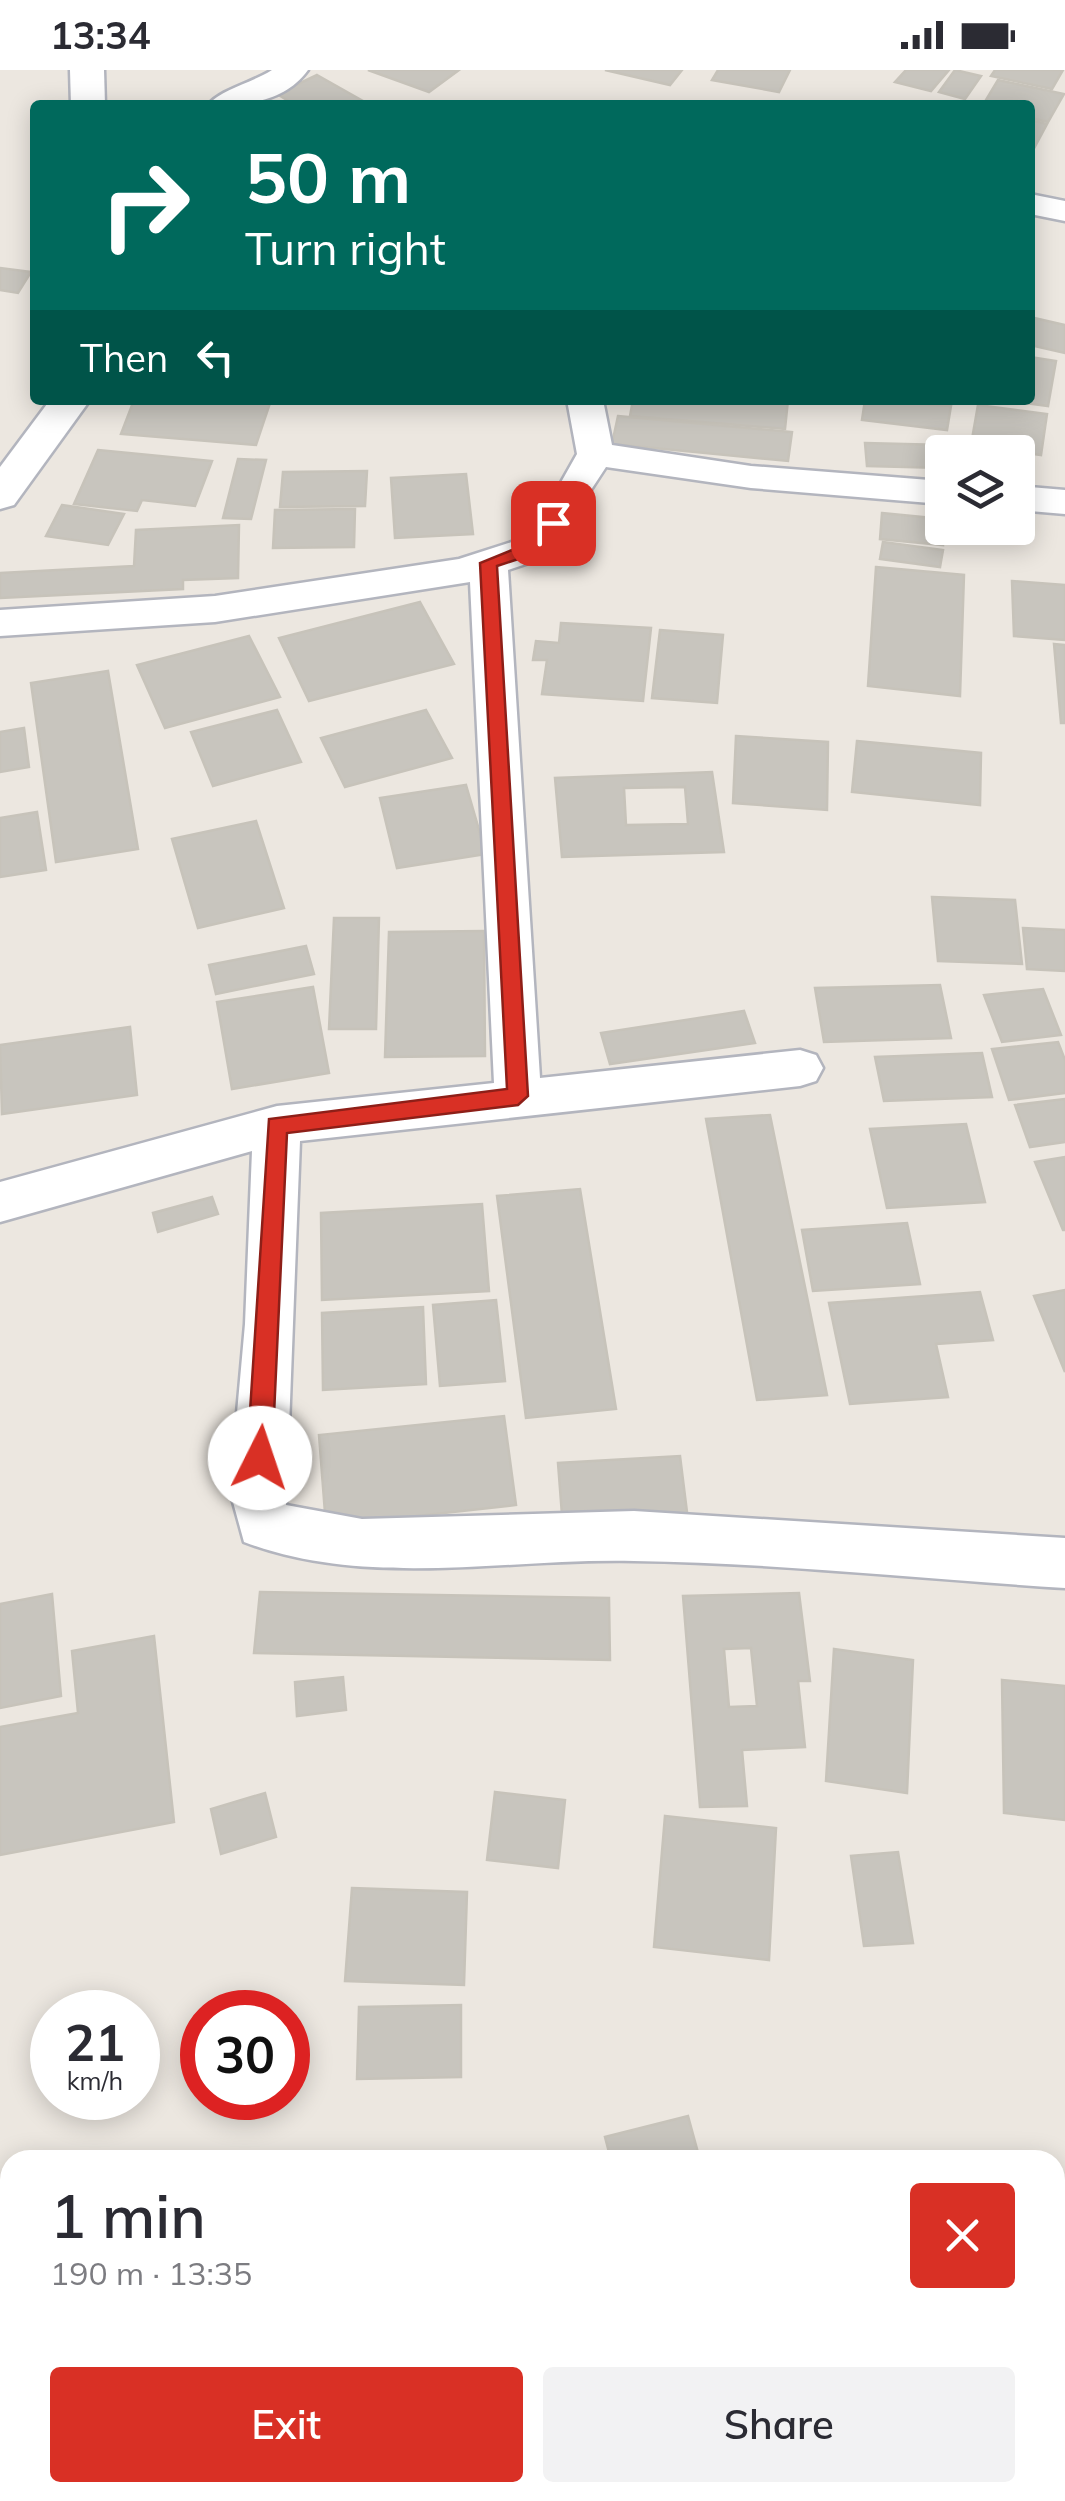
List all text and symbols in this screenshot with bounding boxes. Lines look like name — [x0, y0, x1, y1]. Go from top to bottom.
text: 13:34 — [50, 11, 151, 59]
text: 50 m — [245, 133, 411, 221]
icon: right — [80, 140, 210, 270]
text: Turn right — [245, 220, 446, 276]
icon: left — [188, 330, 243, 385]
text: Then — [80, 334, 168, 382]
map controls — [925, 435, 1035, 545]
button: layers — [925, 435, 1035, 545]
pin — [511, 481, 596, 566]
icon: arrive — [526, 496, 581, 551]
position arrow — [208, 1406, 312, 1510]
speed limit sign: 30 — [180, 1990, 310, 2120]
text: 21 — [65, 2011, 125, 2074]
text: km/h — [67, 2065, 123, 2096]
text: 1 min — [50, 2178, 206, 2253]
button: close — [910, 2183, 1015, 2288]
text: 190 m · 13:35 — [50, 2253, 252, 2293]
button: Exit — [50, 2367, 523, 2482]
button: Share — [543, 2367, 1015, 2482]

